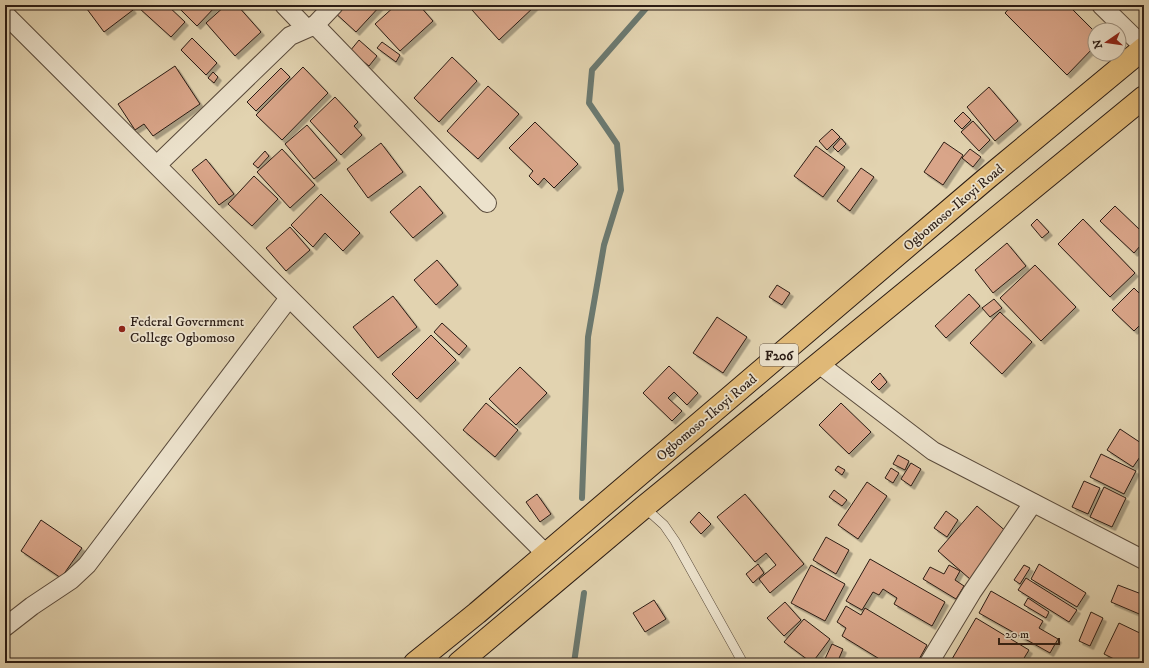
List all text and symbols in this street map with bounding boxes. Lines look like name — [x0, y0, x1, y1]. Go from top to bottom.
north arrow — [1087, 22, 1127, 62]
text: N — [1090, 38, 1106, 50]
street label: Ogbomoso-Ikoyi Road — [900, 160, 1008, 255]
place label: Federal Government College Ogbomoso — [130, 313, 245, 347]
marker: Federal Government College Ogbomoso — [117, 324, 127, 334]
road number: F206 — [760, 344, 798, 366]
street label: Ogbomoso-Ikoyi Road — [653, 370, 761, 465]
scale bar — [999, 620, 1059, 646]
text: 20 m — [1005, 627, 1029, 642]

